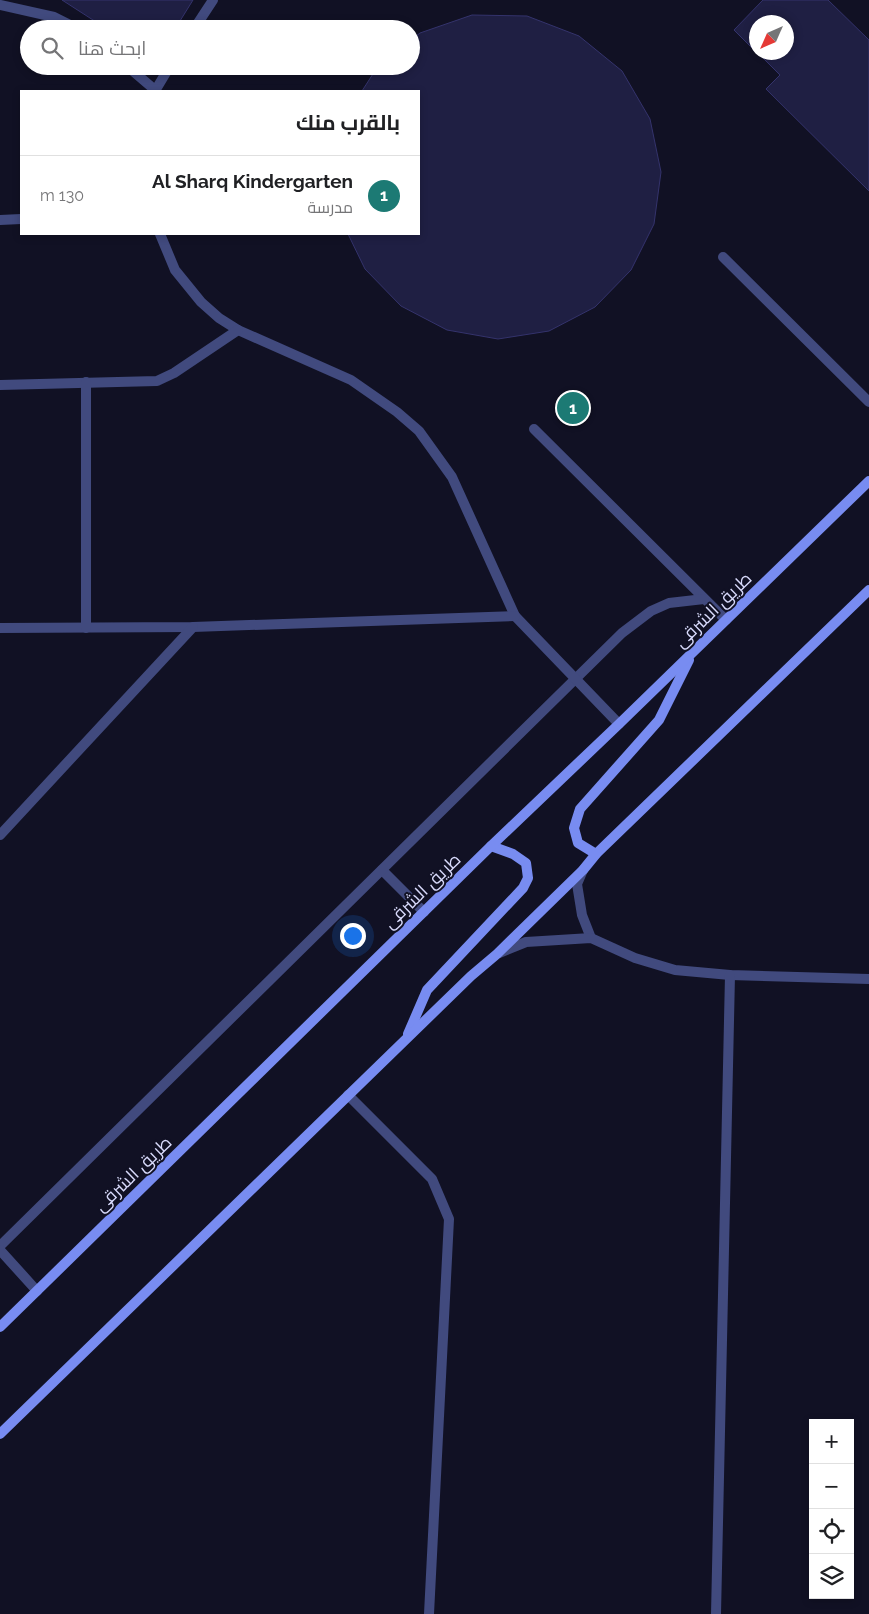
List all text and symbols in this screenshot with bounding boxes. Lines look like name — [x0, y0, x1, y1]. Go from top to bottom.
north arrow — [749, 15, 794, 60]
search box — [20, 20, 420, 75]
icon: search — [38, 34, 66, 62]
text: ابحث هنا — [78, 37, 146, 59]
text: بالقرب منك — [296, 110, 400, 135]
text: Al Sharq Kindergarten — [152, 170, 353, 192]
text: 130 m — [40, 186, 84, 205]
text: 1 — [380, 186, 388, 205]
text: مدرسة — [307, 198, 353, 217]
pin: 1 — [557, 389, 589, 427]
street label: طريق الشرقى — [670, 568, 757, 653]
street label: طريق الشرقى — [379, 849, 466, 934]
your location — [340, 923, 366, 949]
street label: طريق الشرقى — [90, 1132, 177, 1217]
map controls — [809, 1419, 854, 1599]
button: + — [809, 1419, 854, 1464]
button: − — [809, 1464, 854, 1509]
button: locate — [809, 1509, 854, 1554]
button: layers — [809, 1554, 854, 1599]

